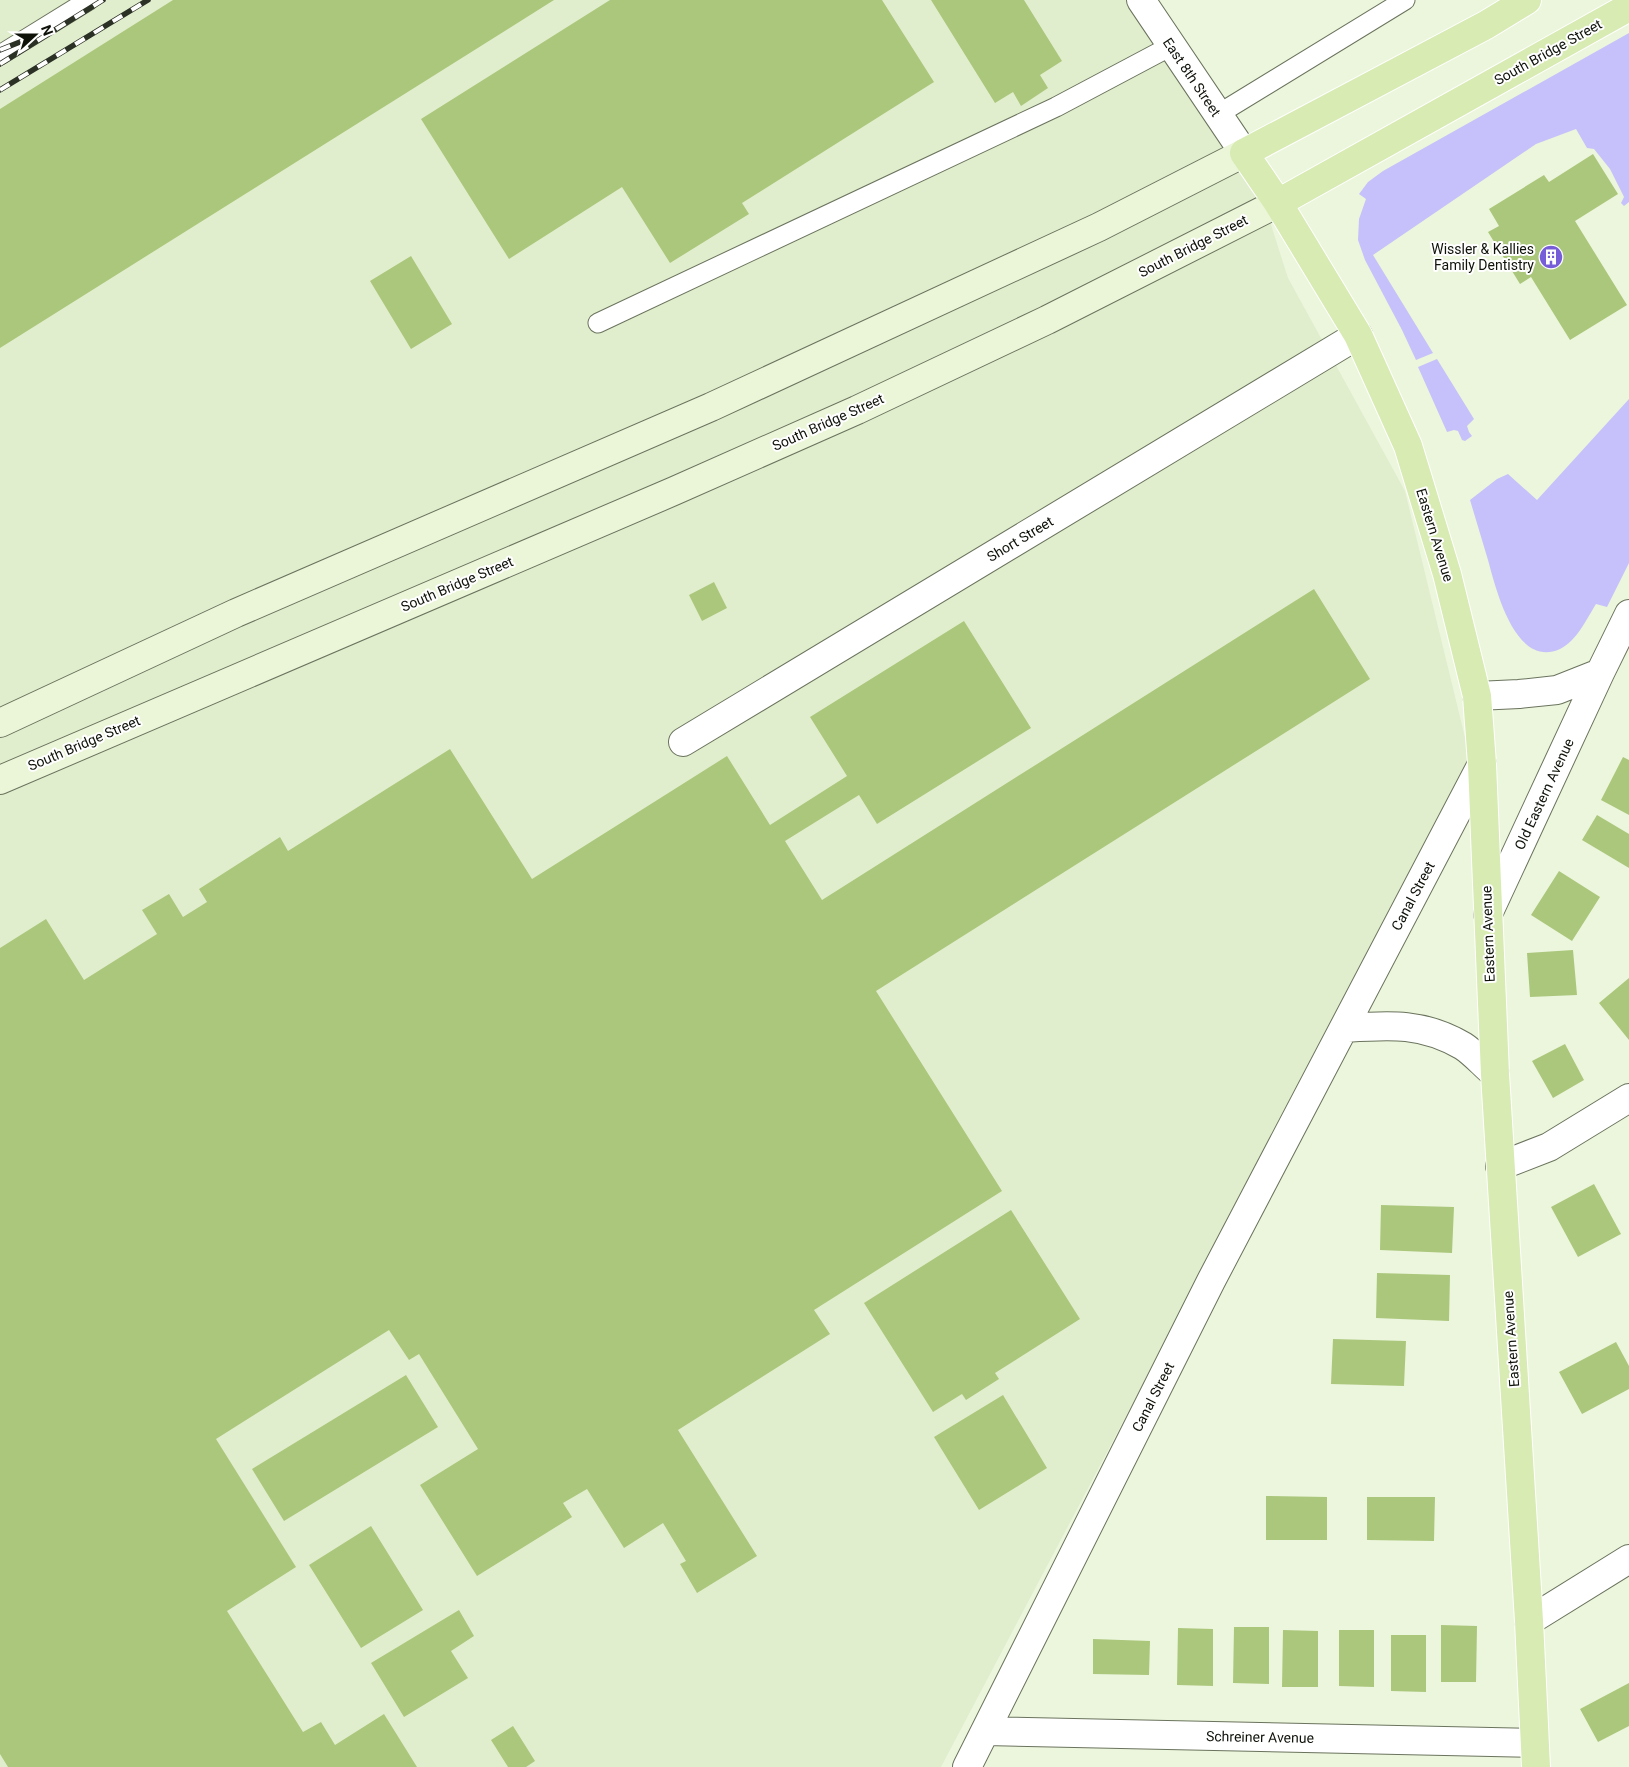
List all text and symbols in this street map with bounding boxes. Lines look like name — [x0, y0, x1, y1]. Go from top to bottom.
north arrow — [10, 10, 60, 60]
street label: South Bridge Street — [1492, 16, 1605, 88]
text: N — [38, 23, 56, 38]
street label: East 8th Street — [1160, 35, 1224, 120]
street label: South Bridge Street — [1136, 211, 1251, 280]
place label: Wissler & Kallies Family Dentistry — [1431, 241, 1534, 273]
building icon: Wissler & Kallies Family Dentistry — [1538, 244, 1564, 270]
street label: South Bridge Street — [770, 390, 887, 454]
street label: Eastern Avenue — [1413, 487, 1457, 583]
street label: Short Street — [984, 513, 1056, 565]
street label: South Bridge Street — [399, 553, 516, 615]
street label: South Bridge Street — [26, 712, 143, 774]
street label: Old Eastern Avenue — [1511, 736, 1577, 852]
street label: Canal Street — [1388, 858, 1438, 933]
street label: Eastern Avenue — [1478, 885, 1498, 983]
street label: Eastern Avenue — [1500, 1290, 1522, 1388]
street label: Canal Street — [1129, 1359, 1178, 1434]
street label: Schreiner Avenue — [1206, 1728, 1314, 1746]

